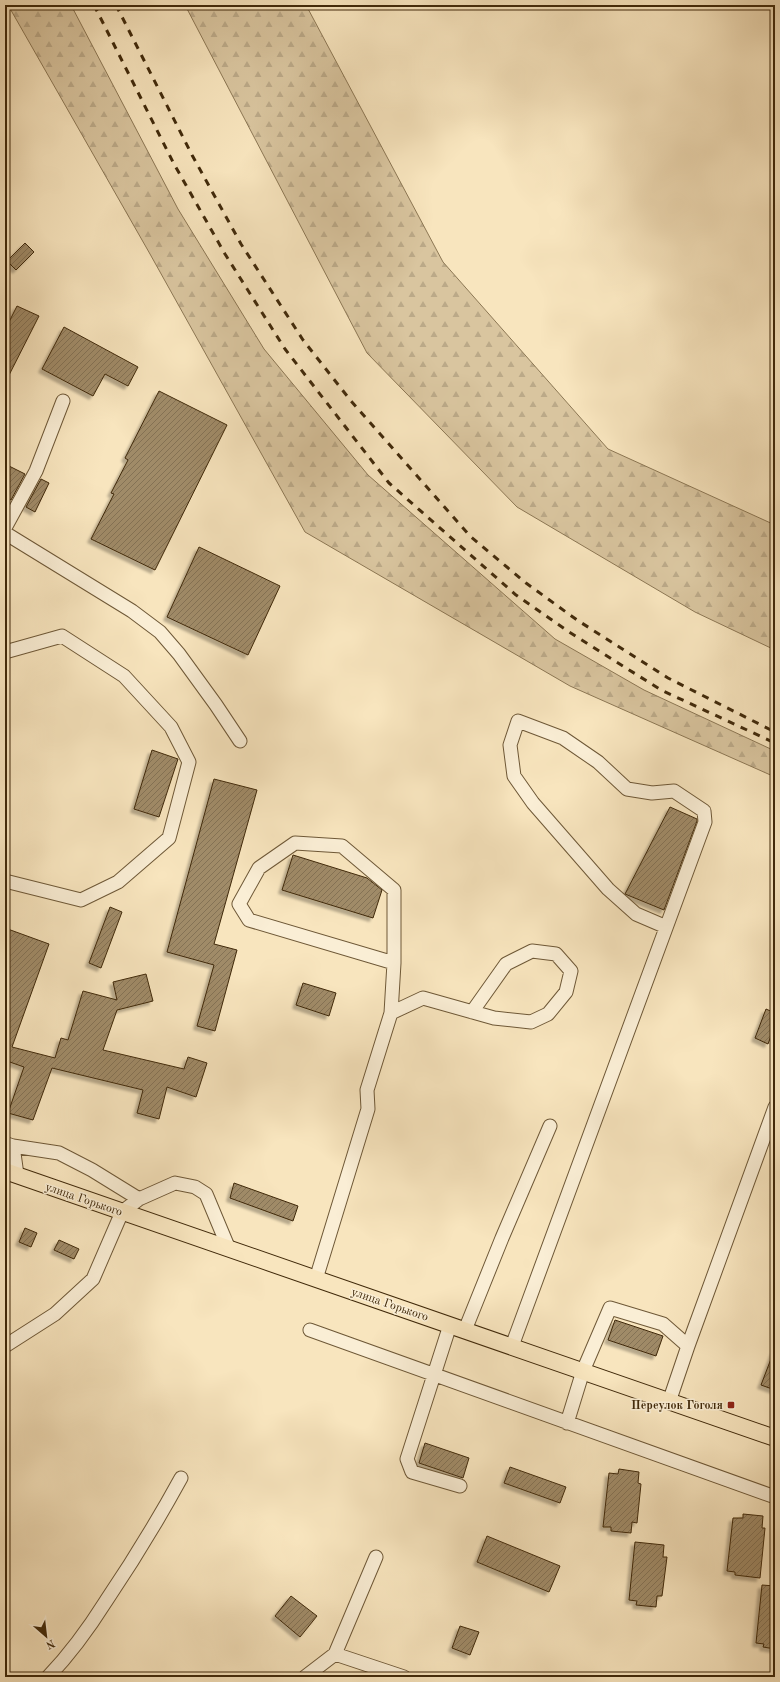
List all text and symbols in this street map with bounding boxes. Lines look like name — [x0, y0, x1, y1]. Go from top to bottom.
street label: улица Горького — [44, 1181, 124, 1219]
street label: улица Горького — [350, 1286, 430, 1324]
place label: Переулок Гоголя — [631, 1400, 723, 1412]
marker: Переулок Гоголя — [726, 1400, 736, 1410]
north arrow — [26, 1616, 66, 1656]
text: N — [43, 1637, 56, 1651]

